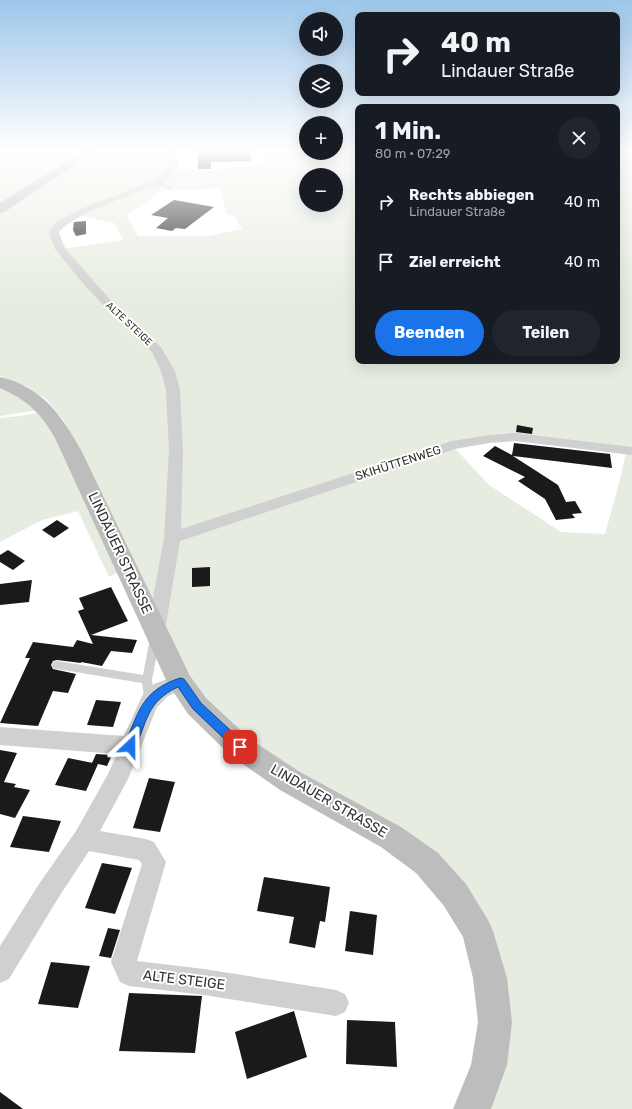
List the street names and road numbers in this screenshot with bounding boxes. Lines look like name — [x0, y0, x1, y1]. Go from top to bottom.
street label: ALTE STEIGE — [103, 299, 155, 349]
street label: SKIHÜTTENWEG — [353, 443, 443, 483]
street label: LINDAUER STRASSE — [84, 490, 156, 616]
street label: LINDAUER STRASSE — [268, 761, 390, 841]
street label: ALTE STEIGE — [142, 967, 226, 993]

